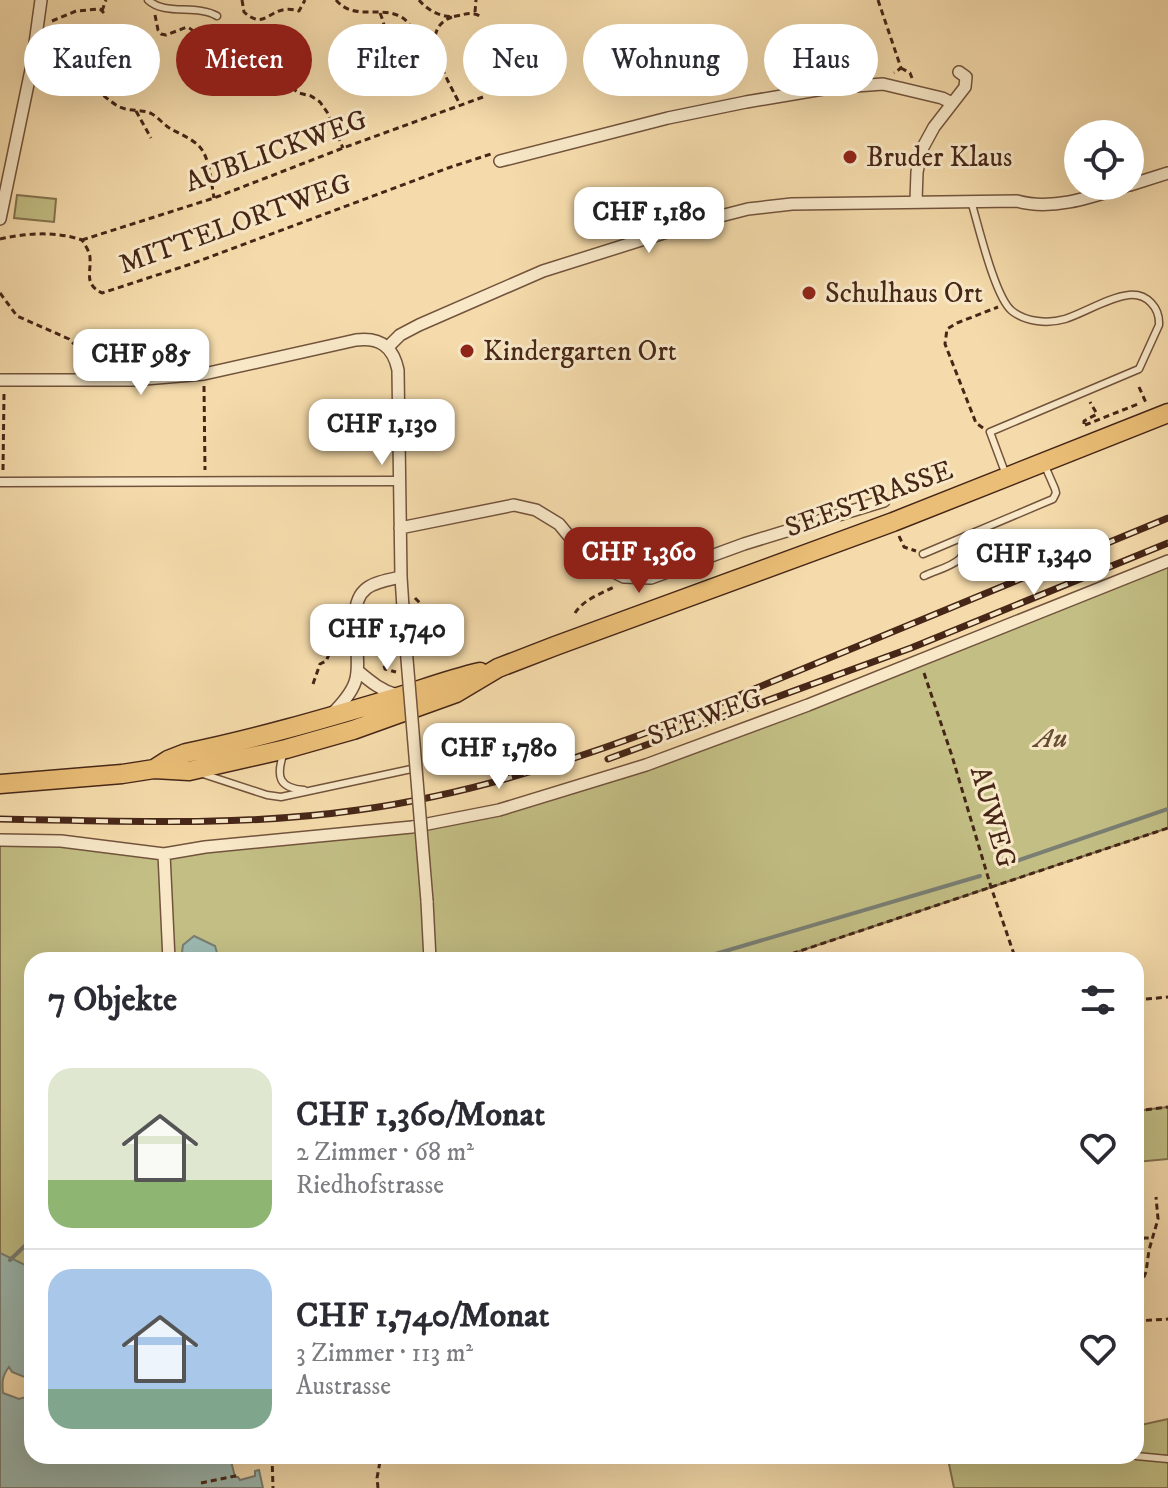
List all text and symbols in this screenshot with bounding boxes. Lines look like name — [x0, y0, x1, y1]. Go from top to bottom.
chip: Kaufen — [24, 24, 160, 96]
chip: Mieten — [176, 24, 312, 96]
chip: Filter — [328, 24, 447, 96]
chip: Neu — [463, 24, 567, 96]
chip: Wohnung — [583, 24, 748, 96]
chip: Haus — [764, 24, 878, 96]
street label: AUBLICKWEG — [180, 102, 372, 200]
map controls — [1064, 120, 1144, 200]
button: locate — [1064, 120, 1144, 200]
place label: Bruder Klaus — [866, 140, 1012, 175]
marker: Bruder Klaus — [841, 148, 859, 166]
street label: MITTELORTWEG — [114, 166, 356, 282]
pin: CHF 1,180 — [557, 187, 741, 255]
text: CHF 1,180 — [592, 196, 706, 229]
place label: Schulhaus Ort — [825, 276, 983, 311]
marker: Schulhaus Ort — [800, 284, 818, 302]
pin: CHF 985 — [67, 329, 215, 397]
place label: Kindergarten Ort — [483, 334, 677, 369]
text: CHF 985 — [91, 338, 191, 371]
marker: Kindergarten Ort — [458, 342, 476, 360]
pin: CHF 1,130 — [290, 399, 474, 467]
text: CHF 1,130 — [327, 408, 437, 441]
street label: SEESTRASSE — [780, 452, 958, 546]
pin: CHF 1,360 — [547, 527, 731, 595]
pin: CHF 1,340 — [942, 529, 1126, 597]
text: CHF 1,360 — [582, 536, 696, 569]
text: CHF 1,340 — [976, 538, 1092, 571]
pin: CHF 1,740 — [295, 604, 479, 672]
text: CHF 1,740 — [328, 613, 446, 646]
street label: SEEWEG — [643, 680, 767, 754]
park label: Au — [1031, 721, 1068, 756]
pin: CHF 1,780 — [407, 723, 591, 791]
text: CHF 1,780 — [441, 732, 557, 765]
street label: AUWEG — [962, 762, 1024, 872]
icon: filters — [1076, 978, 1120, 1022]
text: 7 Objekte — [48, 979, 177, 1021]
text: CHF 1,360/Monat — [296, 1094, 545, 1136]
icon: home — [112, 1100, 208, 1196]
icon: heart — [1076, 1126, 1120, 1170]
text: 2 Zimmer · 68 m² — [296, 1136, 474, 1169]
text: Riedhofstrasse — [296, 1169, 444, 1202]
text: CHF 1,740/Monat — [296, 1295, 549, 1337]
icon: home — [112, 1301, 208, 1397]
icon: heart — [1076, 1327, 1120, 1371]
text: 3 Zimmer · 113 m² — [296, 1337, 473, 1370]
text: Austrasse — [296, 1370, 391, 1403]

